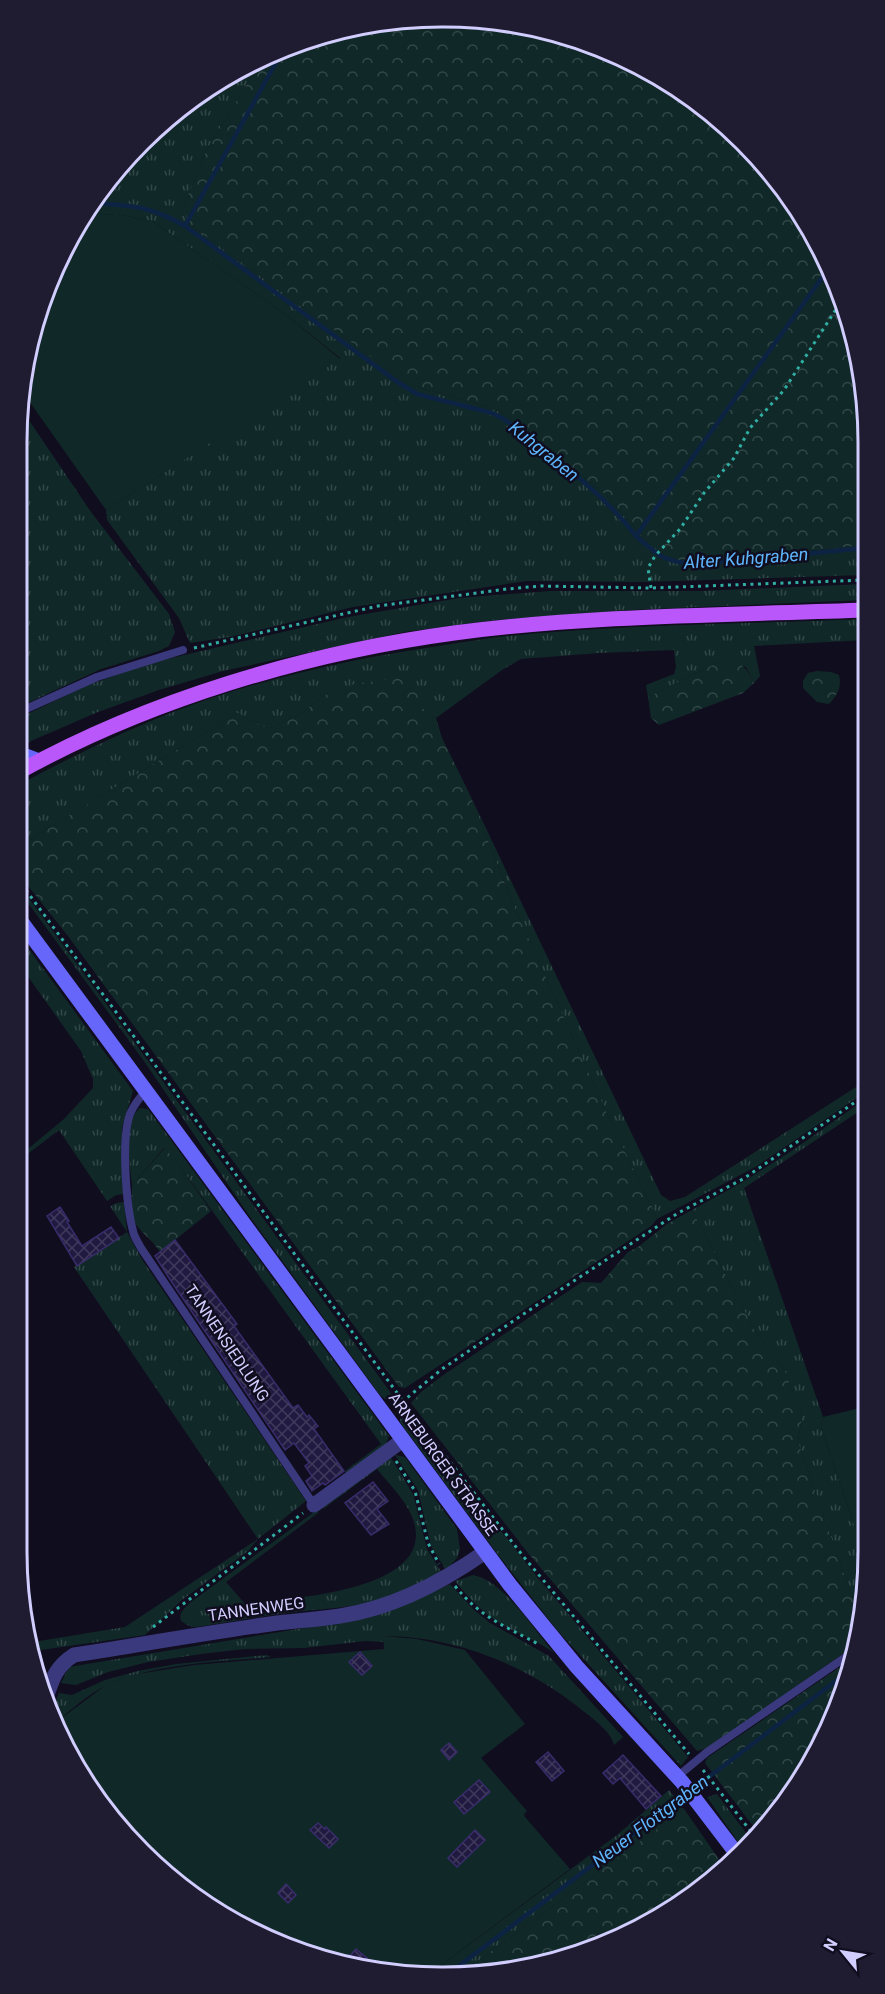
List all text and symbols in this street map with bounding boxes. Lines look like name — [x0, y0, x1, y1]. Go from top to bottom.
water label: Kuhgraben — [505, 417, 583, 485]
water label: Alter Kuhgraben — [682, 543, 809, 573]
street label: TANNENSIEDLUNG — [181, 1281, 273, 1405]
street label: ARNEBURGER STRASSE — [385, 1389, 501, 1539]
street label: TANNENWEG — [207, 1593, 305, 1625]
water label: Neuer Flottgraben — [588, 1771, 712, 1871]
north arrow — [813, 1922, 873, 1982]
text: N — [819, 1935, 841, 1954]

